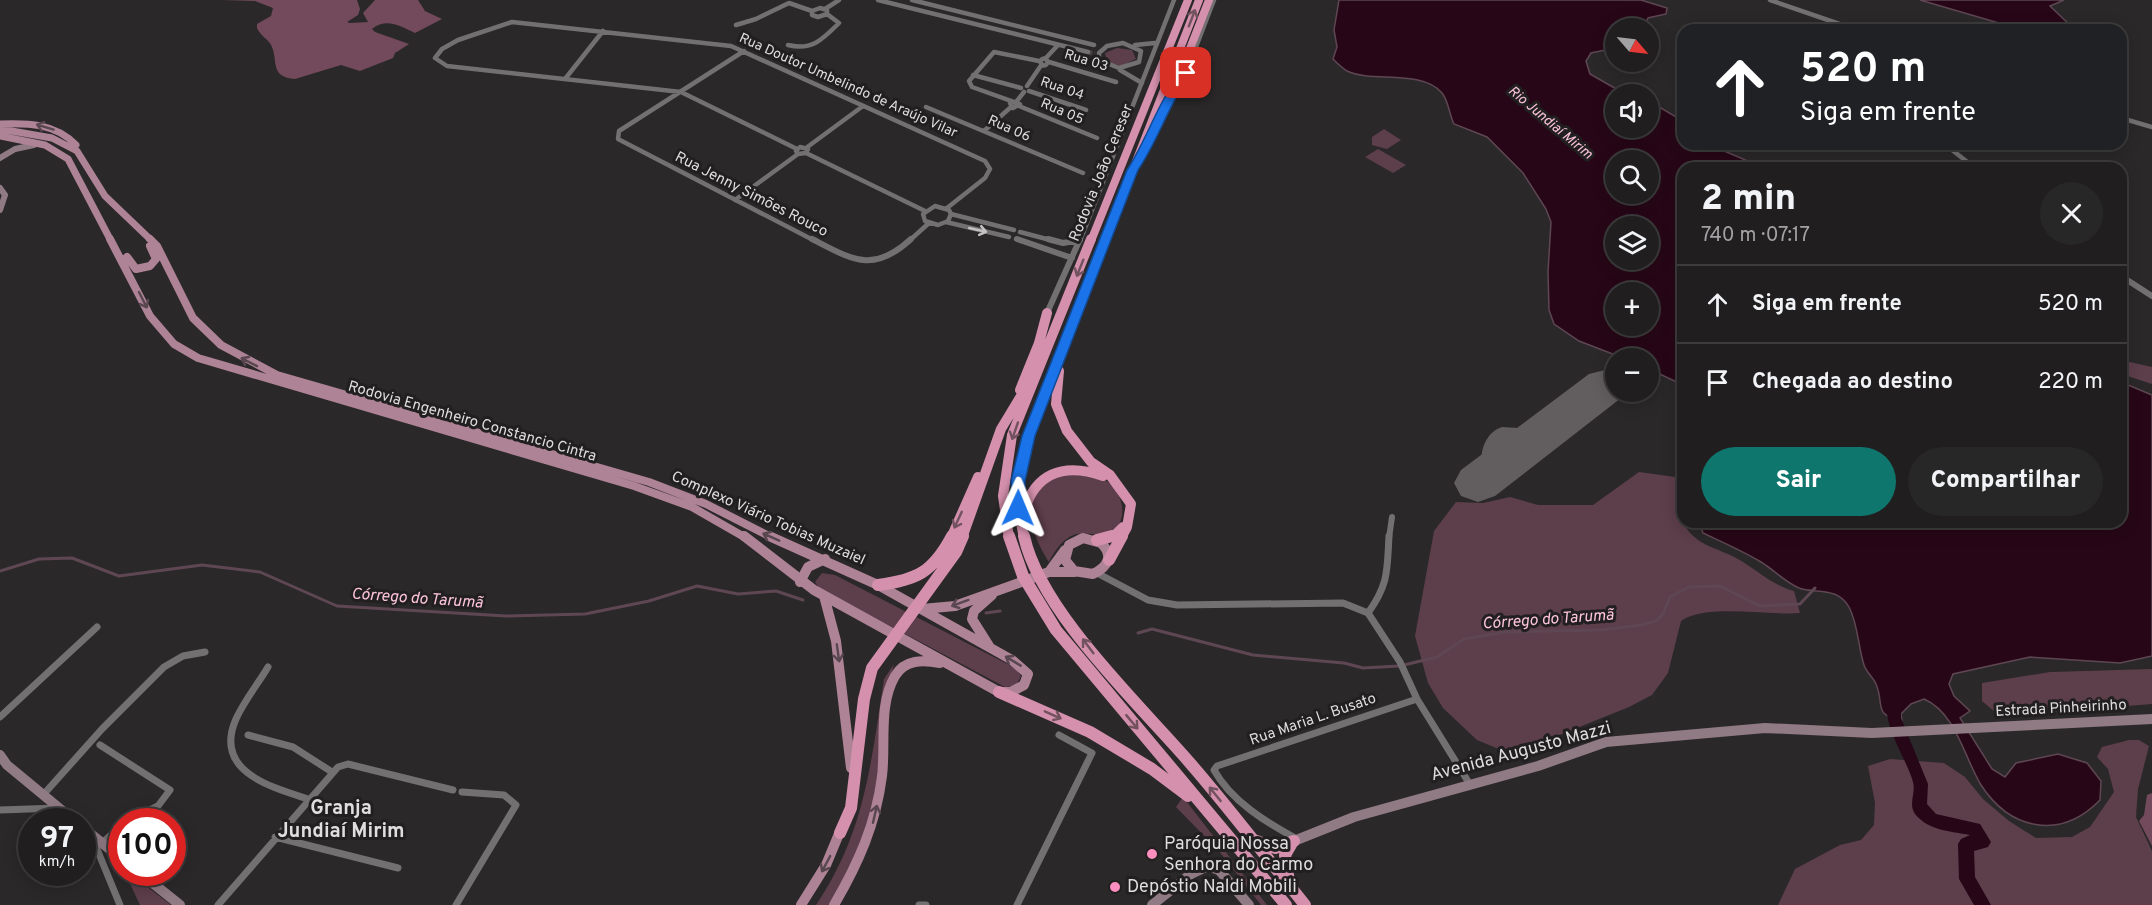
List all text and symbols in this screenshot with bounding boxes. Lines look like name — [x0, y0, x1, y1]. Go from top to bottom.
one-way arrow — [1187, 9, 1198, 28]
north arrow — [1605, 18, 1659, 72]
map controls — [1605, 18, 1659, 402]
street label: Rua Doutor Umbelindo de Araújo Vilar — [736, 30, 960, 142]
text: 520 m — [1800, 44, 1926, 97]
street label: Rua 03 — [1062, 46, 1110, 76]
pin — [1160, 47, 1211, 98]
icon: ahead — [1701, 48, 1779, 126]
icon: arrive — [1169, 56, 1202, 89]
street label: Rua 04 — [1038, 74, 1086, 104]
water label: Rio Jundiaí Mirim — [1504, 83, 1596, 164]
button: sound — [1605, 84, 1659, 138]
street label: Rua 05 — [1038, 95, 1086, 129]
text: Siga em frente — [1800, 96, 1976, 130]
street label: Rodovia João Cereser — [1066, 101, 1138, 244]
street label: Rua 06 — [985, 112, 1033, 146]
one-way arrow — [36, 121, 55, 132]
street label: Rua Jenny Simões Rouco — [671, 148, 831, 242]
button: search — [1605, 150, 1659, 204]
text: 2 min — [1701, 177, 1796, 223]
button: close — [2040, 182, 2103, 245]
button: layers — [1605, 216, 1659, 270]
text: 740 m · 07:17 — [1701, 223, 1810, 249]
one-way arrow — [968, 224, 987, 236]
one-way arrow — [1074, 259, 1085, 277]
button: + — [1605, 282, 1659, 336]
icon: ahead — [1701, 288, 1734, 321]
one-way arrow — [137, 291, 149, 309]
text: Siga em frente — [1752, 291, 1902, 318]
text: 520 m — [2038, 291, 2103, 318]
button: − — [1605, 348, 1659, 402]
one-way arrow — [240, 355, 258, 367]
icon: arrive — [1701, 366, 1734, 399]
text: Chegada ao destino — [1752, 369, 1953, 396]
text: 220 m — [2038, 369, 2103, 396]
street label: Rodovia Engenheiro Constancio Cintra — [346, 377, 598, 467]
one-way arrow — [1008, 421, 1019, 440]
button: Sair — [1701, 447, 1896, 516]
button: Compartilhar — [1908, 447, 2103, 516]
street label: Complexo Viário Tobias Muzaiel — [668, 468, 868, 570]
position arrow — [986, 476, 1050, 540]
one-way arrow — [951, 510, 963, 528]
one-way arrow — [762, 531, 780, 542]
water label: Córrego do Tarumã — [351, 584, 484, 614]
one-way arrow — [951, 599, 970, 610]
water label: Córrego do Tarumã — [1482, 605, 1615, 635]
one-way arrow — [1082, 639, 1094, 655]
one-way arrow — [832, 643, 843, 662]
one-way arrow — [1005, 655, 1022, 667]
street label: Rua Maria L. Busato — [1247, 689, 1379, 751]
street label: Estrada Pinheirinho — [1995, 696, 2127, 722]
one-way arrow — [1044, 711, 1062, 722]
one-way arrow — [1126, 714, 1139, 730]
street label: Avenida Augusto Mazzi — [1428, 717, 1614, 787]
one-way arrow — [1208, 787, 1222, 802]
district label: Granja Jundiaí Mirim — [277, 796, 405, 845]
one-way arrow — [870, 805, 882, 824]
speed limit sign: 100 — [108, 808, 186, 886]
text: 97 — [40, 821, 74, 858]
place label: Paróquia Nossa Senhora do Carmo — [1164, 833, 1313, 877]
marker: Paróquia Nossa Senhora do Carmo — [1145, 847, 1159, 861]
text: km/h — [39, 853, 75, 872]
one-way arrow — [820, 854, 831, 872]
place label: Depóstio Naldi Mobili — [1127, 876, 1297, 899]
marker: Depóstio Naldi Mobili — [1108, 880, 1122, 894]

